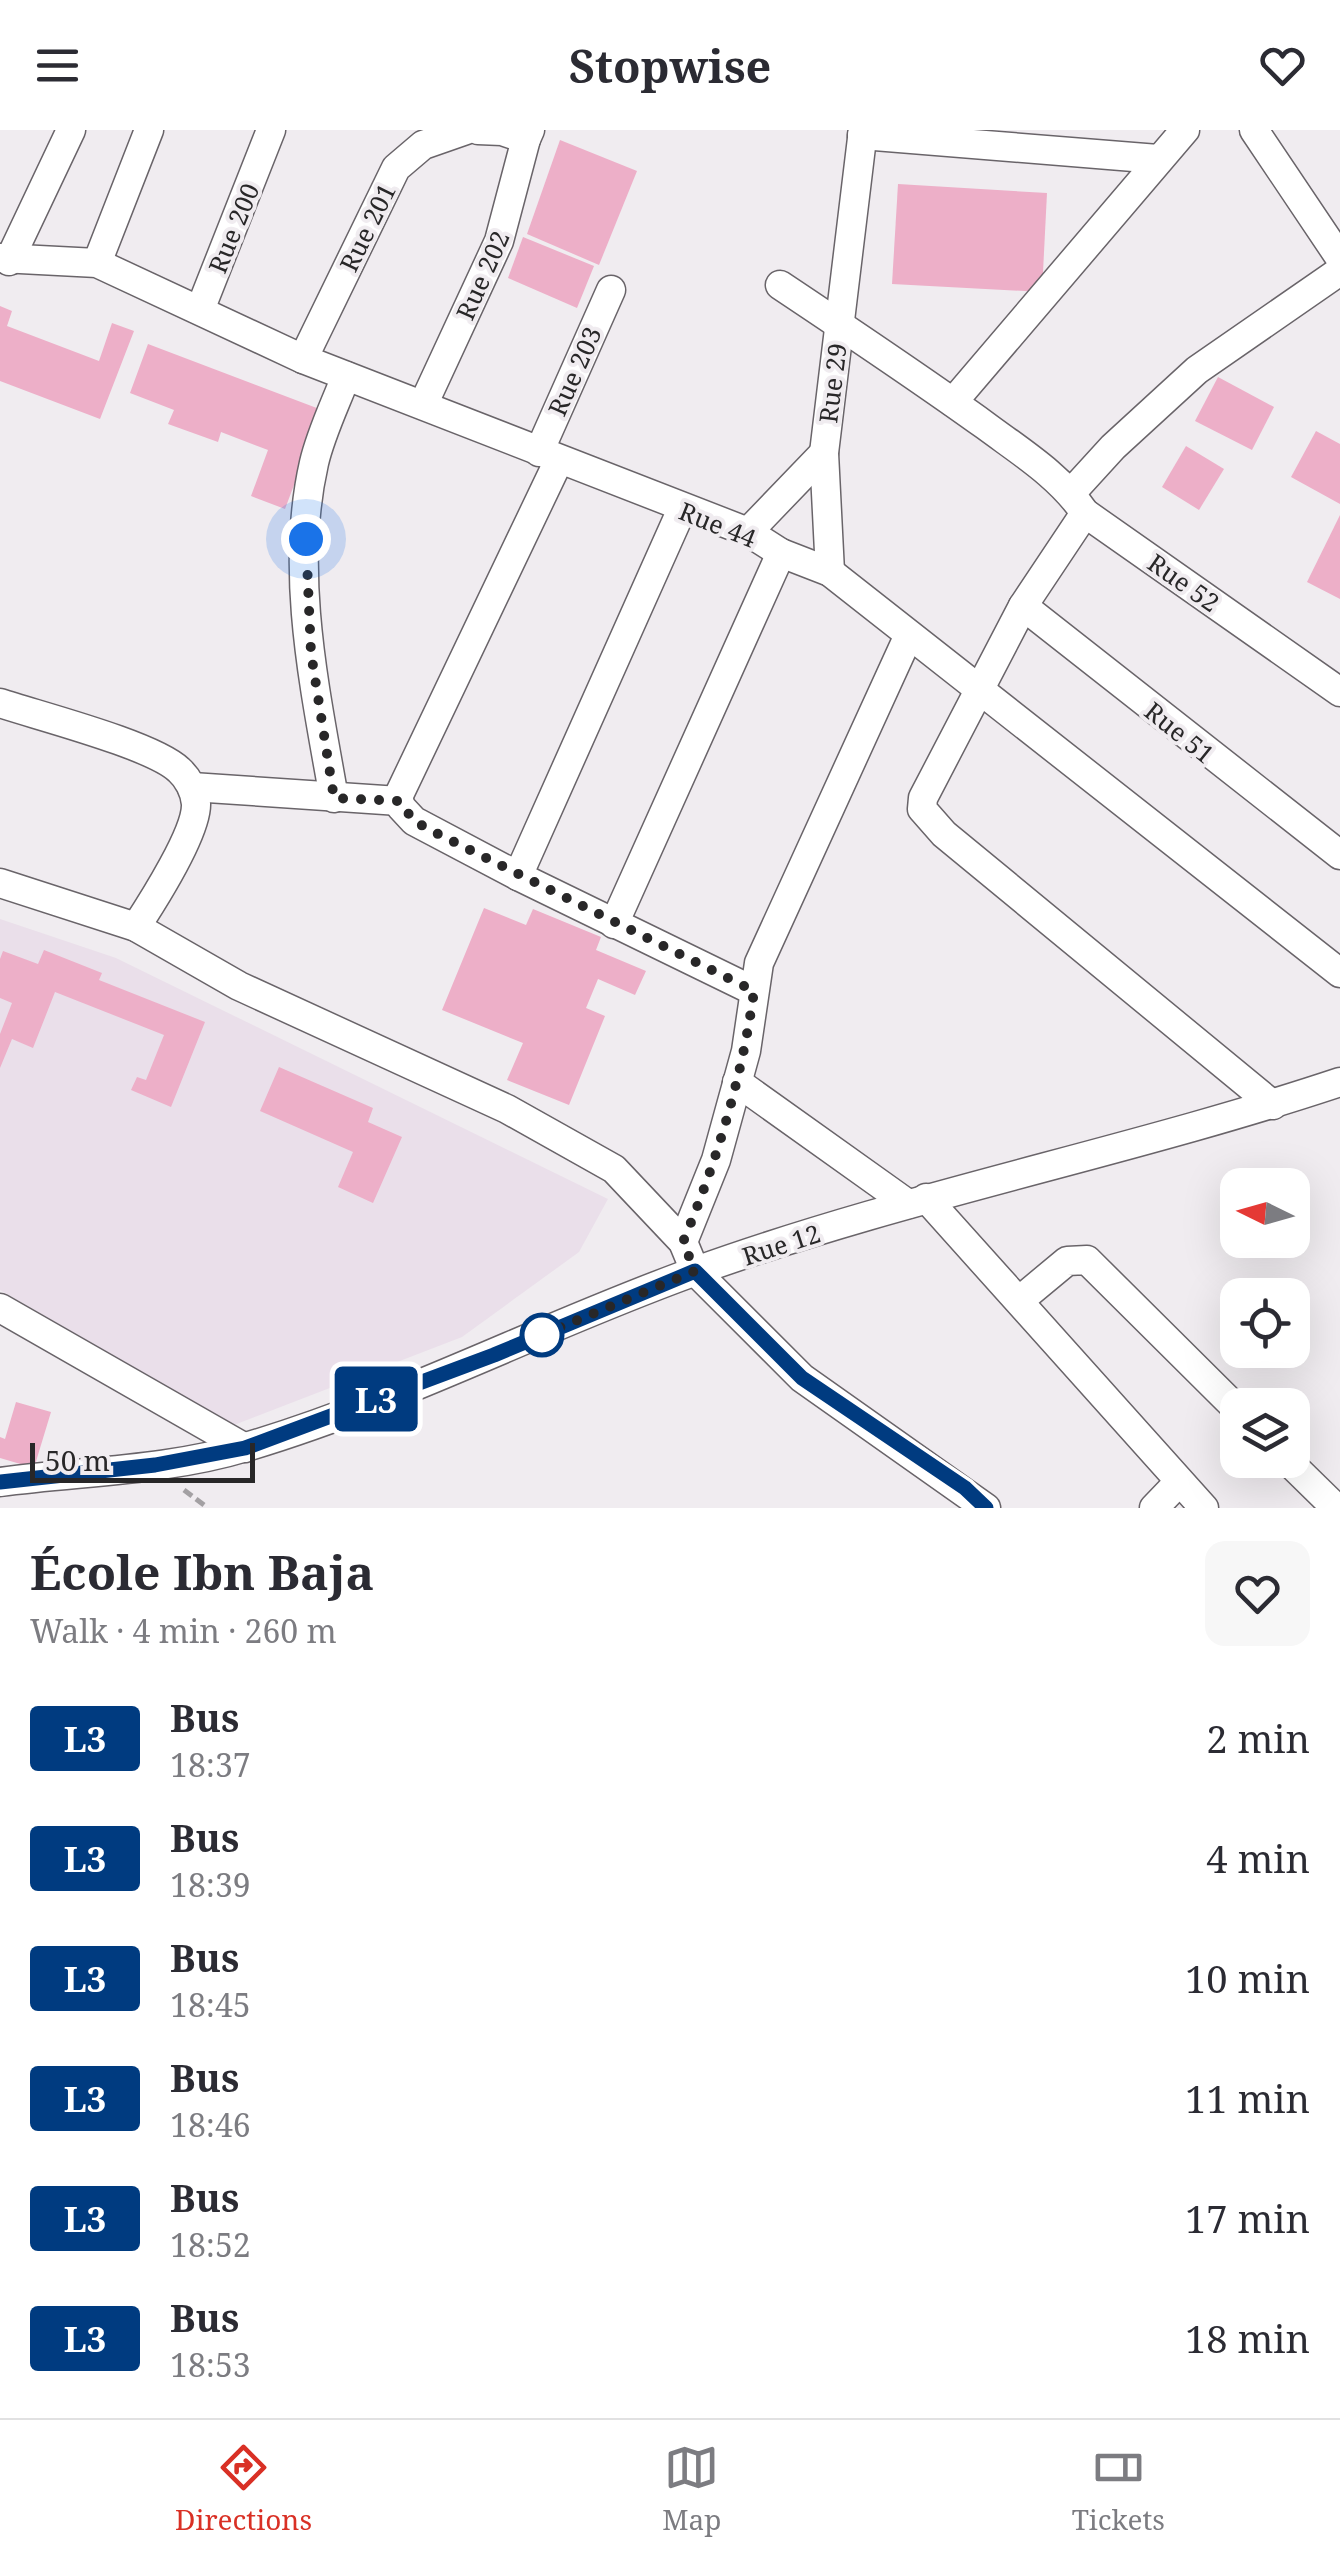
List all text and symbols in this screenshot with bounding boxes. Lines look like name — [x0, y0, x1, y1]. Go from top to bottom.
text: Stopwise — [569, 35, 771, 96]
icon: menu — [30, 38, 85, 93]
icon: heart — [1255, 38, 1310, 93]
street label: Rue 201 — [331, 177, 403, 277]
street label: Rue 200 — [200, 178, 266, 278]
street label: Rue 202 — [447, 225, 517, 325]
street label: Rue 203 — [539, 321, 609, 421]
street label: Rue 29 — [810, 341, 854, 425]
street label: Rue 44 — [674, 493, 762, 555]
your location — [281, 514, 331, 564]
street label: Rue 52 — [1141, 545, 1227, 619]
street label: Rue 51 — [1138, 694, 1222, 770]
north arrow — [1220, 1168, 1310, 1258]
map controls — [1220, 1168, 1310, 1478]
street label: Rue 12 — [738, 1215, 824, 1273]
button: locate — [1220, 1278, 1310, 1368]
unlabelled marker — [521, 1314, 563, 1356]
line badge: L3 — [331, 1366, 421, 1432]
text: L3 — [355, 1376, 397, 1423]
button: layers — [1220, 1388, 1310, 1478]
scale bar — [30, 1438, 255, 1482]
text: 50 m — [45, 1441, 110, 1479]
text: École Ibn Baja — [30, 1539, 374, 1604]
button: heart — [1205, 1541, 1310, 1646]
text: Walk · 4 min · 260 m — [30, 1609, 337, 1652]
text: Bus — [170, 1691, 239, 1743]
text: 2 min — [1206, 1712, 1310, 1764]
text: L3 — [64, 1715, 106, 1762]
text: 18:37 — [170, 1743, 251, 1786]
text: Bus — [170, 1811, 239, 1863]
text: 4 min — [1206, 1832, 1310, 1884]
text: L3 — [64, 1835, 106, 1882]
text: 18:39 — [170, 1863, 251, 1906]
text: Bus — [170, 1931, 239, 1983]
text: 10 min — [1185, 1952, 1310, 2004]
text: L3 — [64, 1955, 106, 2002]
text: 18:45 — [170, 1983, 251, 2026]
text: Bus — [170, 2051, 239, 2103]
text: 11 min — [1185, 2072, 1310, 2124]
text: L3 — [64, 2075, 106, 2122]
text: 18:46 — [170, 2103, 251, 2146]
text: Bus — [170, 2171, 239, 2223]
text: 17 min — [1185, 2192, 1310, 2244]
text: L3 — [64, 2195, 106, 2242]
text: 18:52 — [170, 2223, 251, 2266]
text: Bus — [170, 2291, 239, 2343]
text: 18 min — [1185, 2312, 1310, 2364]
text: L3 — [64, 2315, 106, 2362]
text: 18:53 — [170, 2343, 251, 2386]
tab: Directions — [175, 2440, 312, 2538]
tab: Map — [662, 2440, 721, 2538]
tab: Tickets — [1072, 2440, 1165, 2538]

